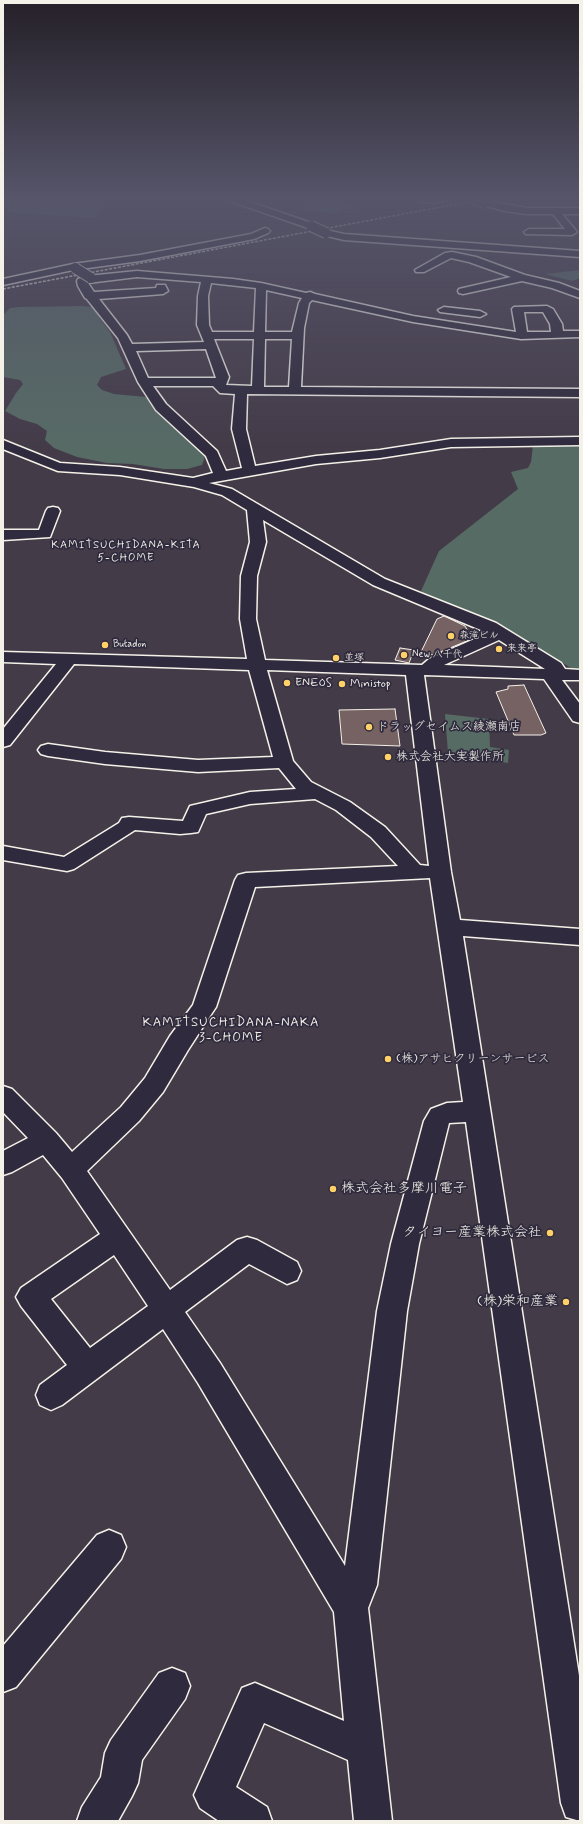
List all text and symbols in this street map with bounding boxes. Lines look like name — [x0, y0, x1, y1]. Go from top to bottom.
district label: KAMITSUCHIDANA-KITA 5-CHOME — [51, 539, 201, 565]
place label: 森滝ビル — [459, 630, 499, 642]
marker: 森滝ビル — [446, 631, 456, 641]
place label: Butadon — [113, 639, 146, 651]
marker: Butadon — [100, 640, 110, 650]
place label: 来来亭 — [507, 643, 537, 655]
marker: 来来亭 — [494, 644, 504, 654]
place label: New 八千代 — [412, 649, 463, 661]
marker: New 八千代 — [399, 650, 409, 660]
place label: 並塚 — [344, 652, 364, 664]
marker: 並塚 — [331, 653, 341, 663]
place label: ENEOS — [295, 676, 332, 690]
place label: Ministop — [350, 677, 391, 691]
marker: ENEOS — [282, 678, 292, 688]
marker: Ministop — [337, 679, 347, 689]
place label: ドラッグセイムス綾瀬南店 — [377, 720, 521, 734]
marker: ドラッグセイムス綾瀬南店 — [364, 722, 374, 732]
place label: 株式会社大実製作所 — [396, 750, 504, 764]
marker: 株式会社大実製作所 — [383, 752, 393, 762]
district label: KAMITSUCHIDANA-NAKA 3-CHOME — [143, 1015, 319, 1046]
place label: (株)アサヒクリーンサービス — [396, 1052, 549, 1066]
marker: (株)アサヒクリーンサービス — [383, 1054, 393, 1064]
place label: 株式会社多摩川電子 — [341, 1181, 467, 1197]
marker: 株式会社多摩川電子 — [328, 1184, 338, 1194]
place label: タイヨー産業株式会社 — [403, 1225, 542, 1241]
marker: タイヨー産業株式会社 — [545, 1228, 555, 1238]
place label: (株)栄和産業 — [477, 1294, 558, 1310]
marker: (株)栄和産業 — [561, 1297, 571, 1307]

